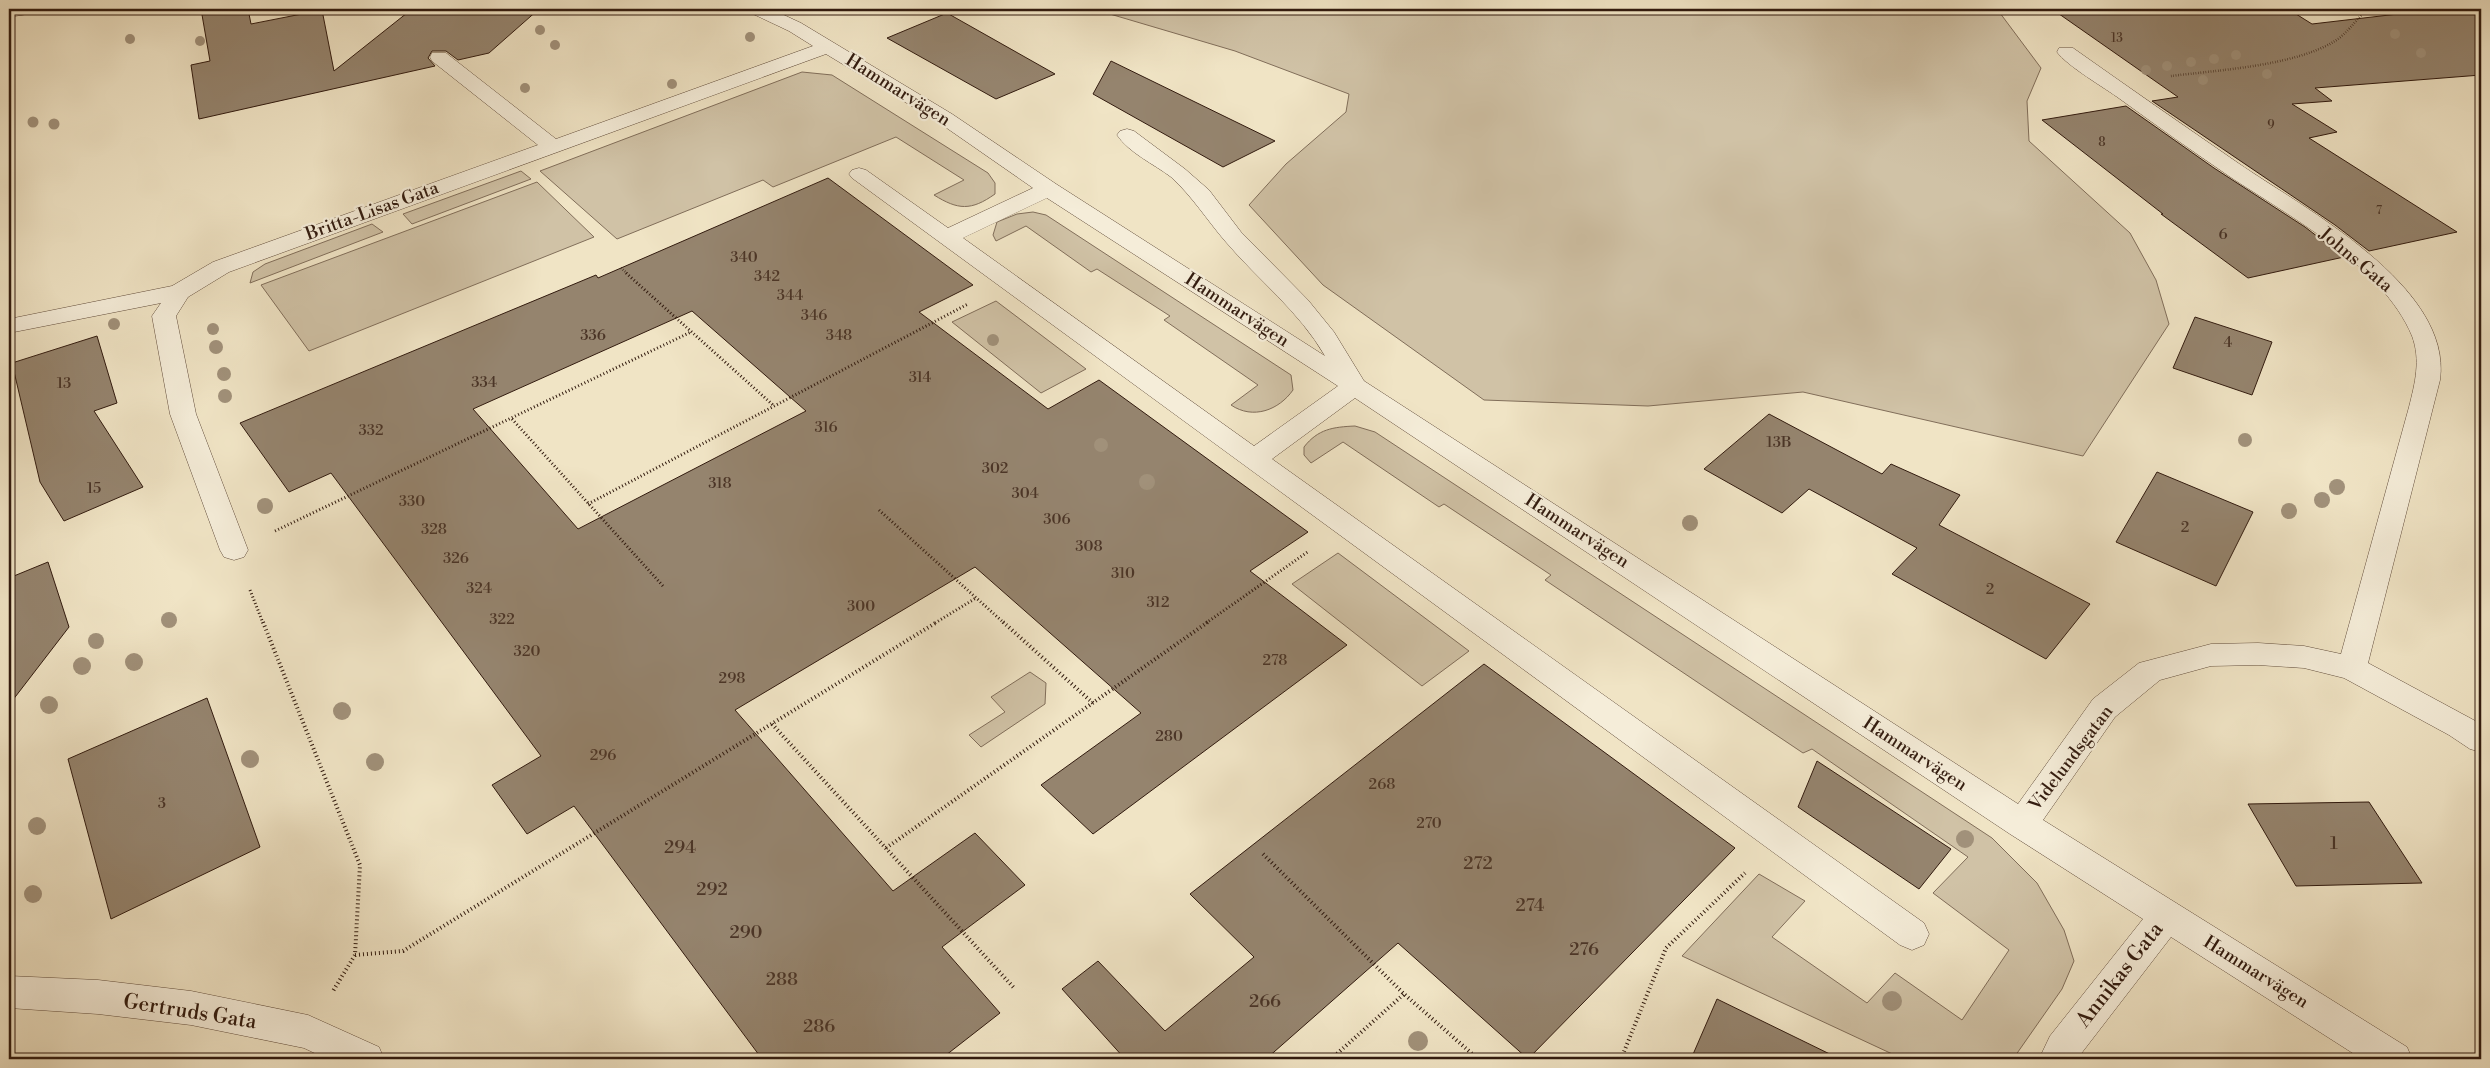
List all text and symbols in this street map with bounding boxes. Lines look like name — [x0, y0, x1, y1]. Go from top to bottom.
house number: 13 — [2111, 31, 2123, 46]
street label: Hammarvägen — [841, 49, 955, 132]
house number: 9 — [2267, 118, 2275, 133]
house number: 8 — [2098, 135, 2106, 150]
street label: Britta-Lisas Gata — [301, 176, 443, 246]
house number: 7 — [2376, 203, 2382, 218]
street label: Johns Gata — [2314, 222, 2398, 298]
house number: 6 — [2218, 225, 2228, 244]
house number: 340 — [730, 248, 758, 267]
house number: 342 — [754, 267, 780, 286]
street label: Hammarvägen — [1181, 268, 1294, 352]
house number: 344 — [777, 286, 803, 305]
house number: 346 — [801, 306, 827, 325]
house number: 336 — [580, 326, 606, 345]
house number: 348 — [826, 326, 852, 345]
house number: 4 — [2224, 333, 2233, 352]
house number: 314 — [909, 368, 931, 387]
house number: 334 — [471, 373, 497, 392]
house number: 13 — [57, 374, 71, 393]
house number: 316 — [815, 418, 837, 437]
house number: 332 — [358, 421, 384, 440]
house number: 13B — [1766, 433, 1792, 452]
house number: 302 — [982, 459, 1008, 478]
house number: 318 — [708, 474, 732, 493]
house number: 15 — [87, 479, 101, 498]
house number: 304 — [1011, 484, 1039, 503]
street label: Hammarvägen — [1521, 489, 1634, 573]
house number: 330 — [399, 492, 425, 511]
house number: 306 — [1043, 510, 1071, 529]
house number: 2 — [2181, 518, 2189, 537]
house number: 328 — [421, 520, 447, 539]
house number: 308 — [1075, 537, 1103, 556]
house number: 326 — [443, 549, 469, 568]
house number: 310 — [1111, 564, 1135, 583]
house number: 324 — [466, 579, 492, 598]
house number: 2 — [1986, 580, 1994, 599]
house number: 312 — [1146, 593, 1170, 612]
house number: 300 — [847, 597, 875, 616]
house number: 322 — [489, 610, 515, 629]
house number: 320 — [514, 642, 540, 661]
house number: 278 — [1263, 651, 1287, 670]
house number: 298 — [719, 669, 745, 688]
street label: Videlundsgatan — [2023, 700, 2118, 816]
street label: Hammarvägen — [1859, 712, 1972, 796]
house number: 280 — [1155, 727, 1183, 746]
house number: 296 — [590, 746, 616, 765]
house number: 268 — [1369, 775, 1395, 794]
house number: 3 — [158, 794, 166, 813]
house number: 270 — [1416, 814, 1442, 833]
house number: 1 — [2330, 832, 2338, 855]
house number: 294 — [664, 836, 696, 859]
house number: 272 — [1463, 852, 1493, 875]
house number: 292 — [696, 878, 728, 901]
house number: 274 — [1516, 894, 1545, 917]
street label: Annikas Gata — [2070, 917, 2169, 1034]
house number: 290 — [729, 921, 763, 944]
street label: Hammarvägen — [2199, 931, 2313, 1014]
house number: 276 — [1569, 938, 1599, 961]
house number: 288 — [766, 968, 798, 991]
street label: Gertruds Gata — [121, 989, 259, 1035]
house number: 266 — [1249, 990, 1281, 1013]
house number: 286 — [803, 1015, 835, 1038]

